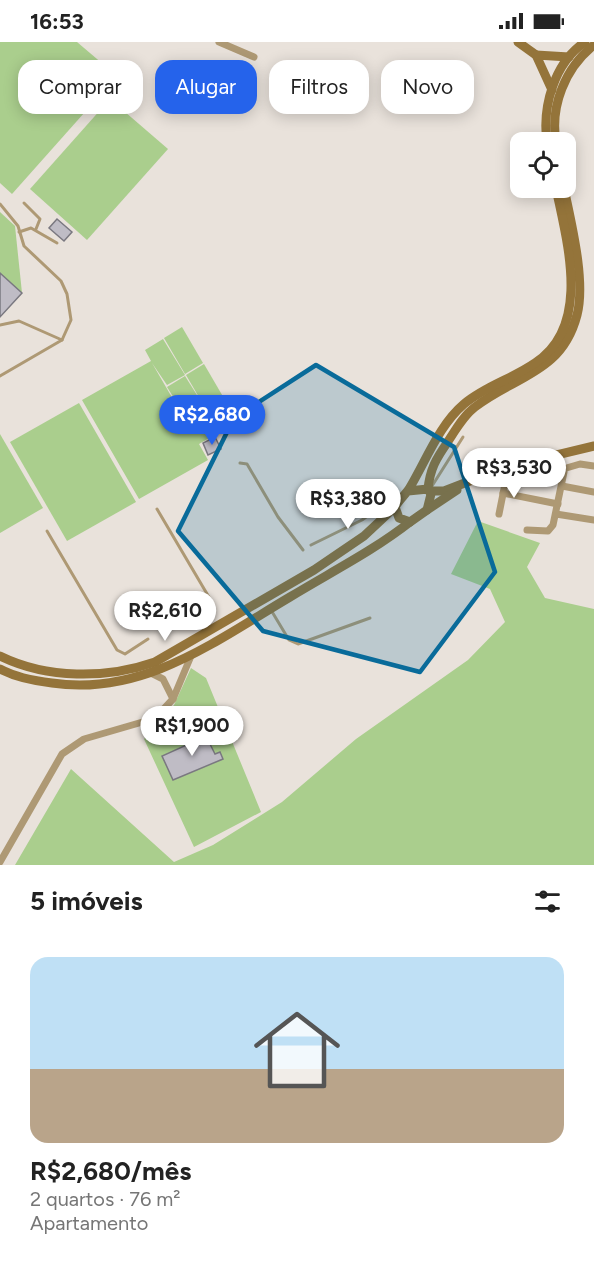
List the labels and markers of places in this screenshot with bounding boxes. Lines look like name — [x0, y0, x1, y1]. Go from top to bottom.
pin: R$2,680 — [157, 395, 267, 446]
pin: R$3,530 — [459, 448, 569, 499]
pin: R$3,380 — [293, 479, 403, 530]
pin: R$2,610 — [110, 591, 220, 642]
pin: R$1,900 — [137, 706, 247, 757]

